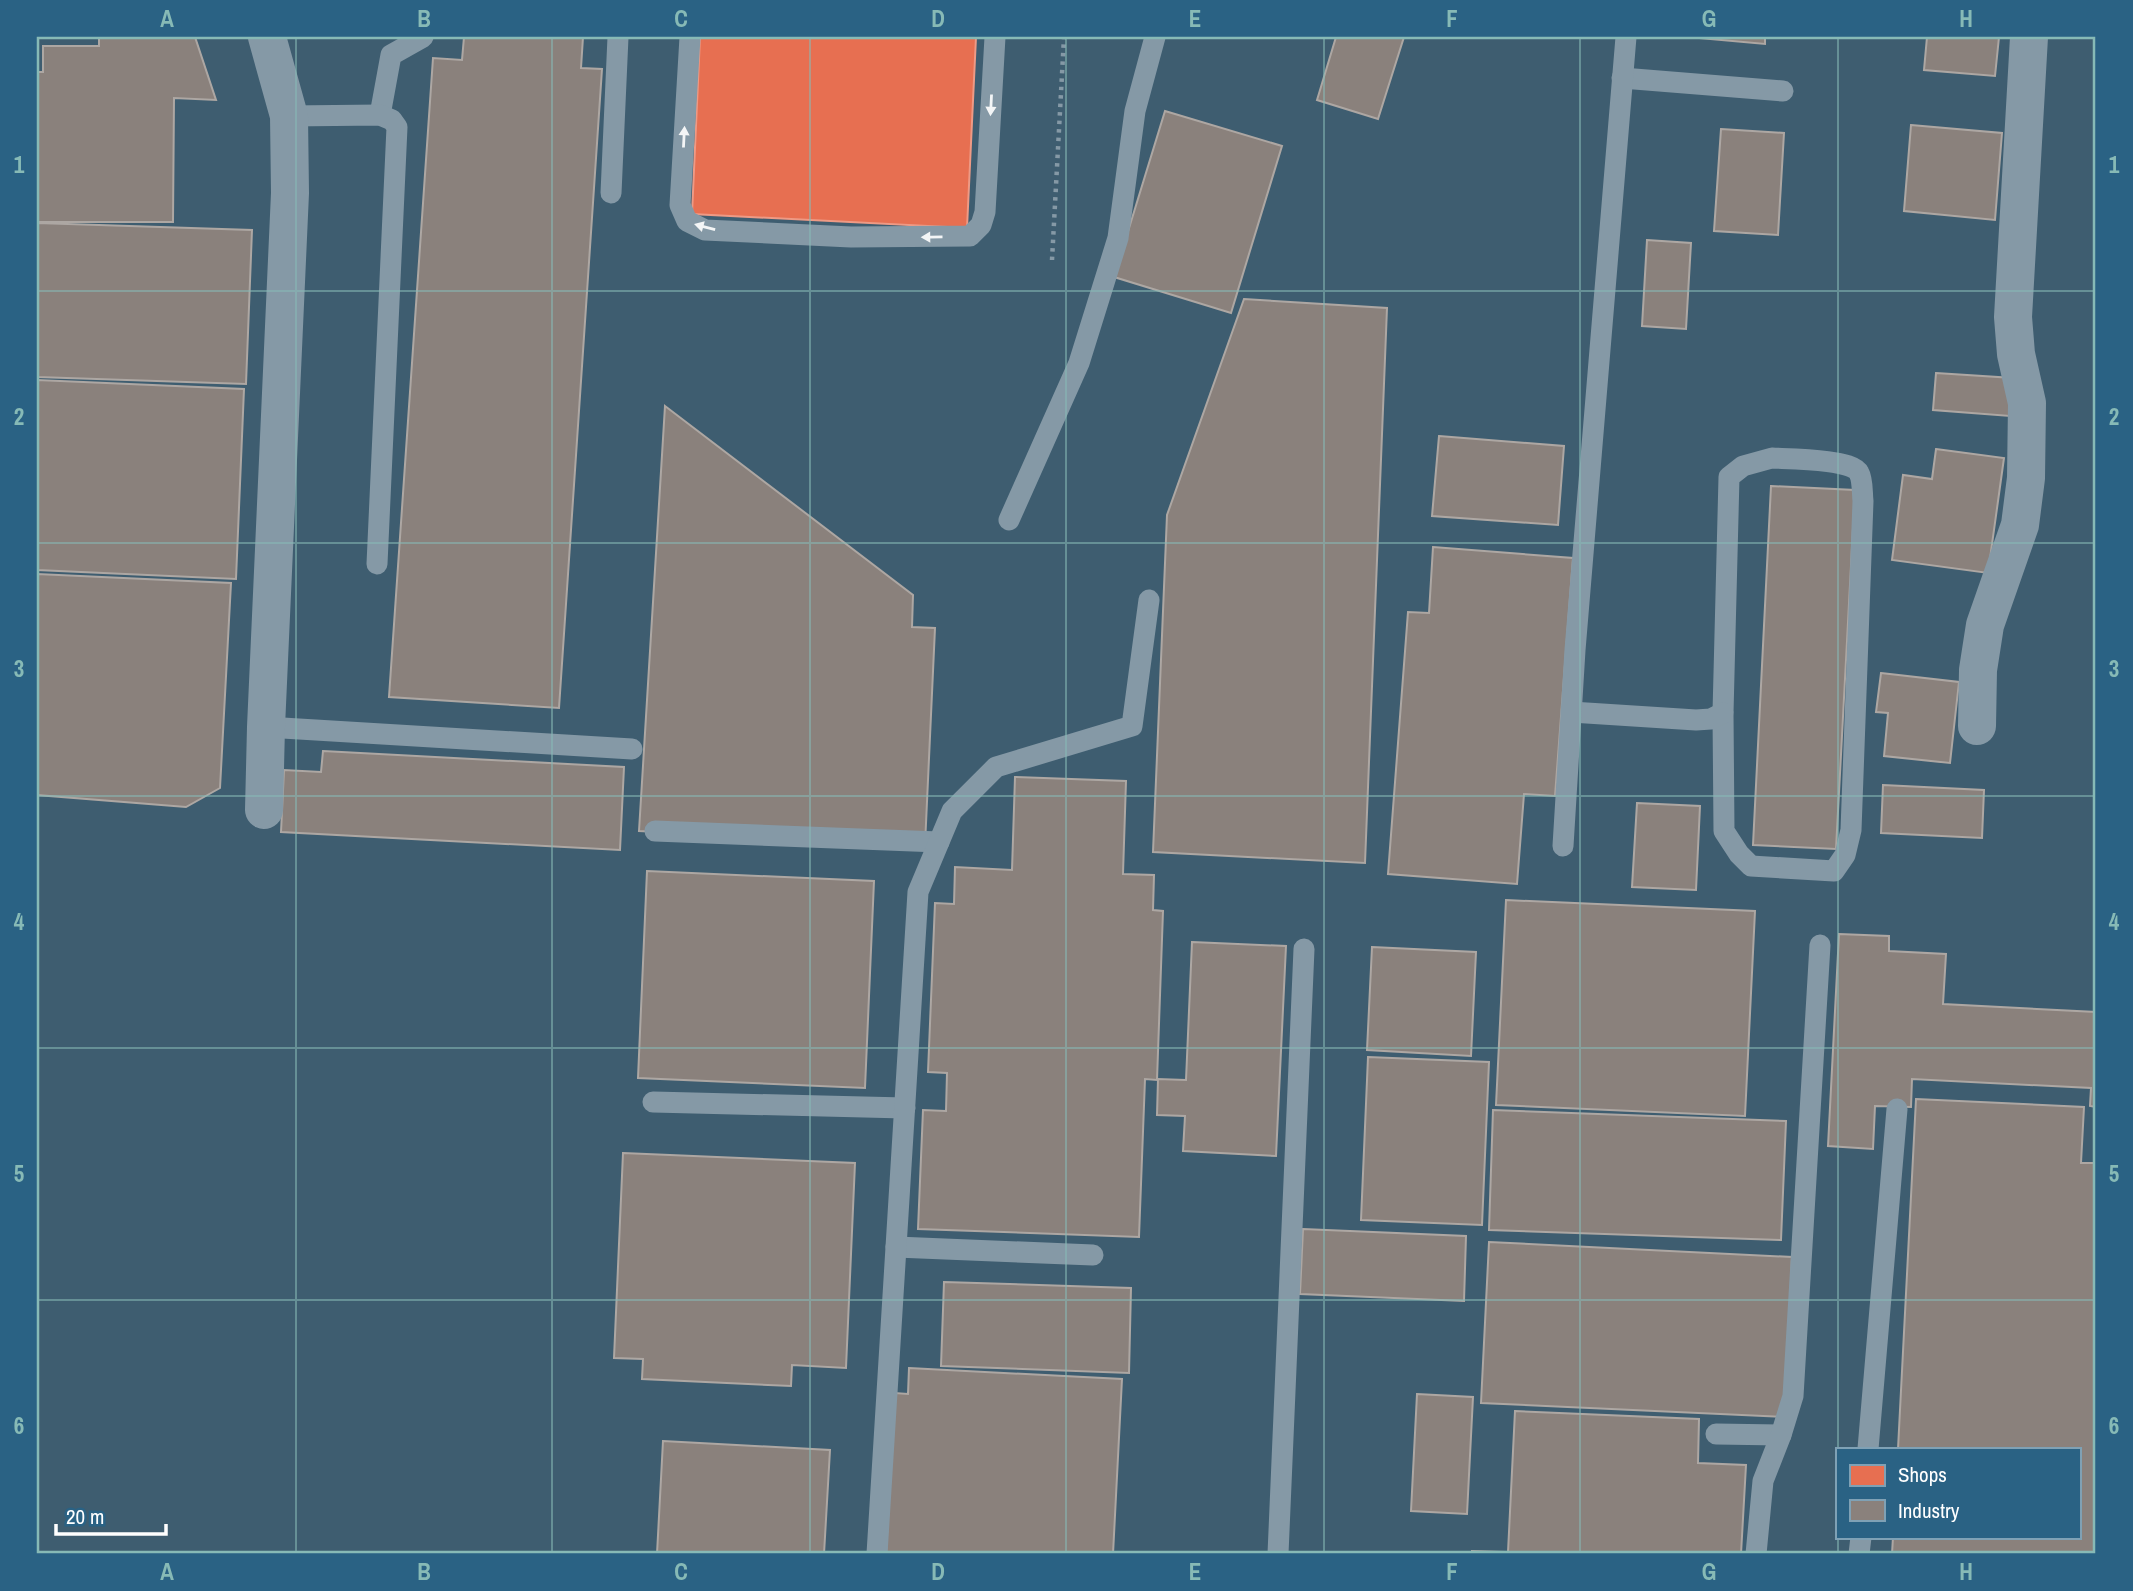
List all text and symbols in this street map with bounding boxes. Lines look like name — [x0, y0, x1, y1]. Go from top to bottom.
text: A — [160, 3, 174, 34]
text: B — [417, 3, 431, 34]
text: C — [674, 3, 688, 34]
text: D — [931, 3, 945, 34]
text: E — [1189, 3, 1201, 34]
text: F — [1446, 3, 1458, 34]
text: G — [1702, 3, 1716, 34]
text: H — [1959, 3, 1973, 34]
one-way arrow — [985, 94, 996, 116]
one-way arrow — [679, 126, 690, 148]
text: 1 — [14, 149, 25, 180]
text: 1 — [2109, 149, 2120, 180]
one-way arrow — [694, 221, 716, 232]
one-way arrow — [920, 231, 942, 243]
text: 2 — [14, 401, 24, 432]
text: 2 — [2109, 401, 2119, 432]
text: 3 — [14, 653, 24, 684]
text: 3 — [2109, 653, 2119, 684]
text: 4 — [14, 906, 25, 937]
text: 4 — [2109, 906, 2120, 937]
text: 5 — [14, 1158, 24, 1189]
text: 5 — [2109, 1158, 2119, 1189]
text: 6 — [14, 1410, 24, 1441]
text: 6 — [2109, 1410, 2119, 1441]
legend — [1836, 1448, 2080, 1538]
text: Shops — [1898, 1460, 1947, 1489]
scale bar — [56, 1493, 166, 1537]
text: Industry — [1898, 1496, 1960, 1525]
text: 20 m — [66, 1502, 104, 1531]
text: A — [160, 1556, 174, 1587]
text: B — [417, 1556, 431, 1587]
text: C — [674, 1556, 688, 1587]
text: D — [931, 1556, 945, 1587]
text: E — [1189, 1556, 1201, 1587]
text: F — [1446, 1556, 1458, 1587]
text: G — [1702, 1556, 1716, 1587]
text: H — [1959, 1556, 1973, 1587]

